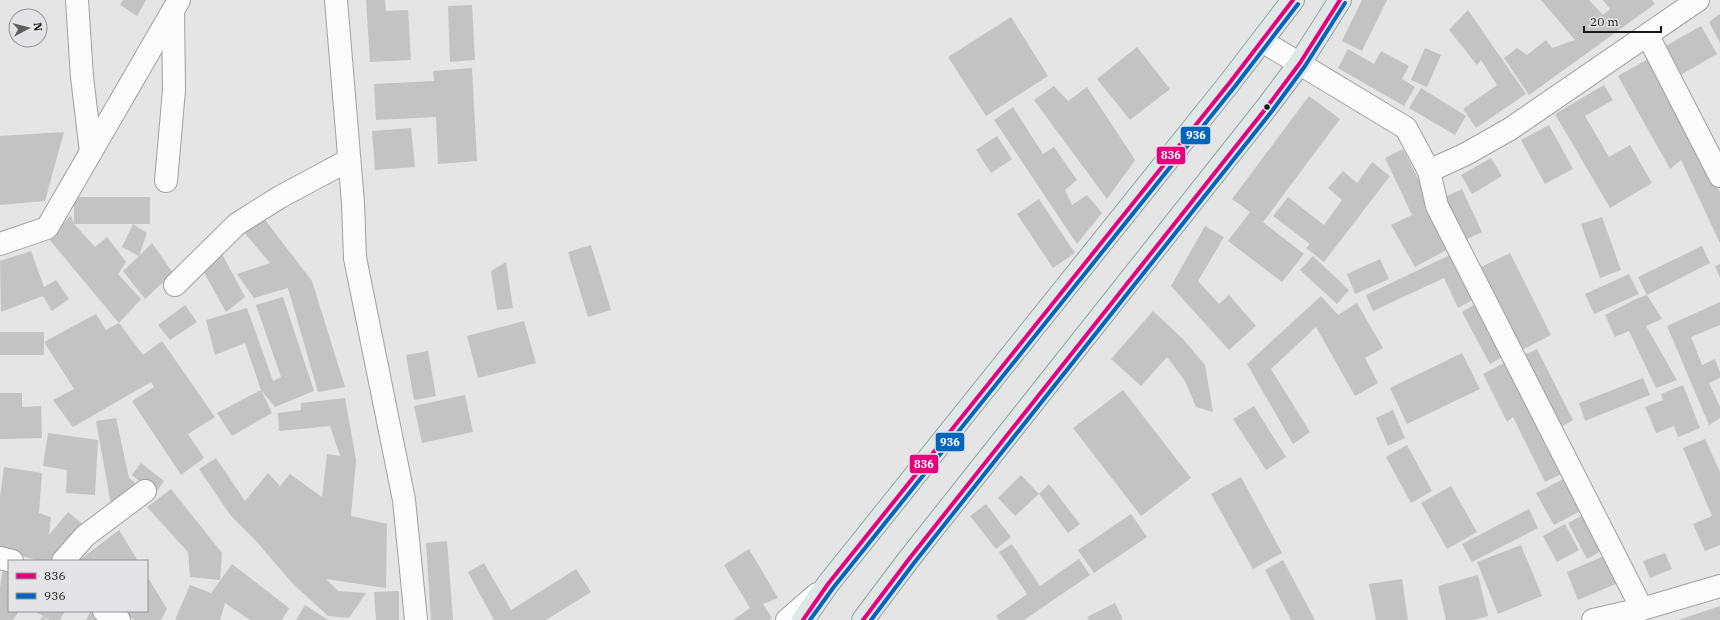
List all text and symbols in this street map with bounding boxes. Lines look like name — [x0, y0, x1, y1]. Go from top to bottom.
north arrow — [8, 8, 48, 48]
scale bar — [1584, 8, 1661, 34]
text: 20 m — [1590, 14, 1619, 29]
text: N — [30, 22, 45, 32]
unlabelled marker — [1262, 102, 1272, 112]
line badge: 936 — [1180, 126, 1211, 145]
text: 936 — [1186, 128, 1206, 142]
line badge: 836 — [1156, 146, 1186, 165]
text: 836 — [1161, 148, 1181, 162]
line badge: 936 — [935, 432, 965, 452]
text: 936 — [940, 435, 960, 449]
line badge: 836 — [909, 454, 939, 474]
text: 836 — [914, 457, 934, 471]
legend — [8, 560, 148, 612]
text: 836 — [44, 568, 66, 583]
text: 936 — [44, 588, 66, 603]

